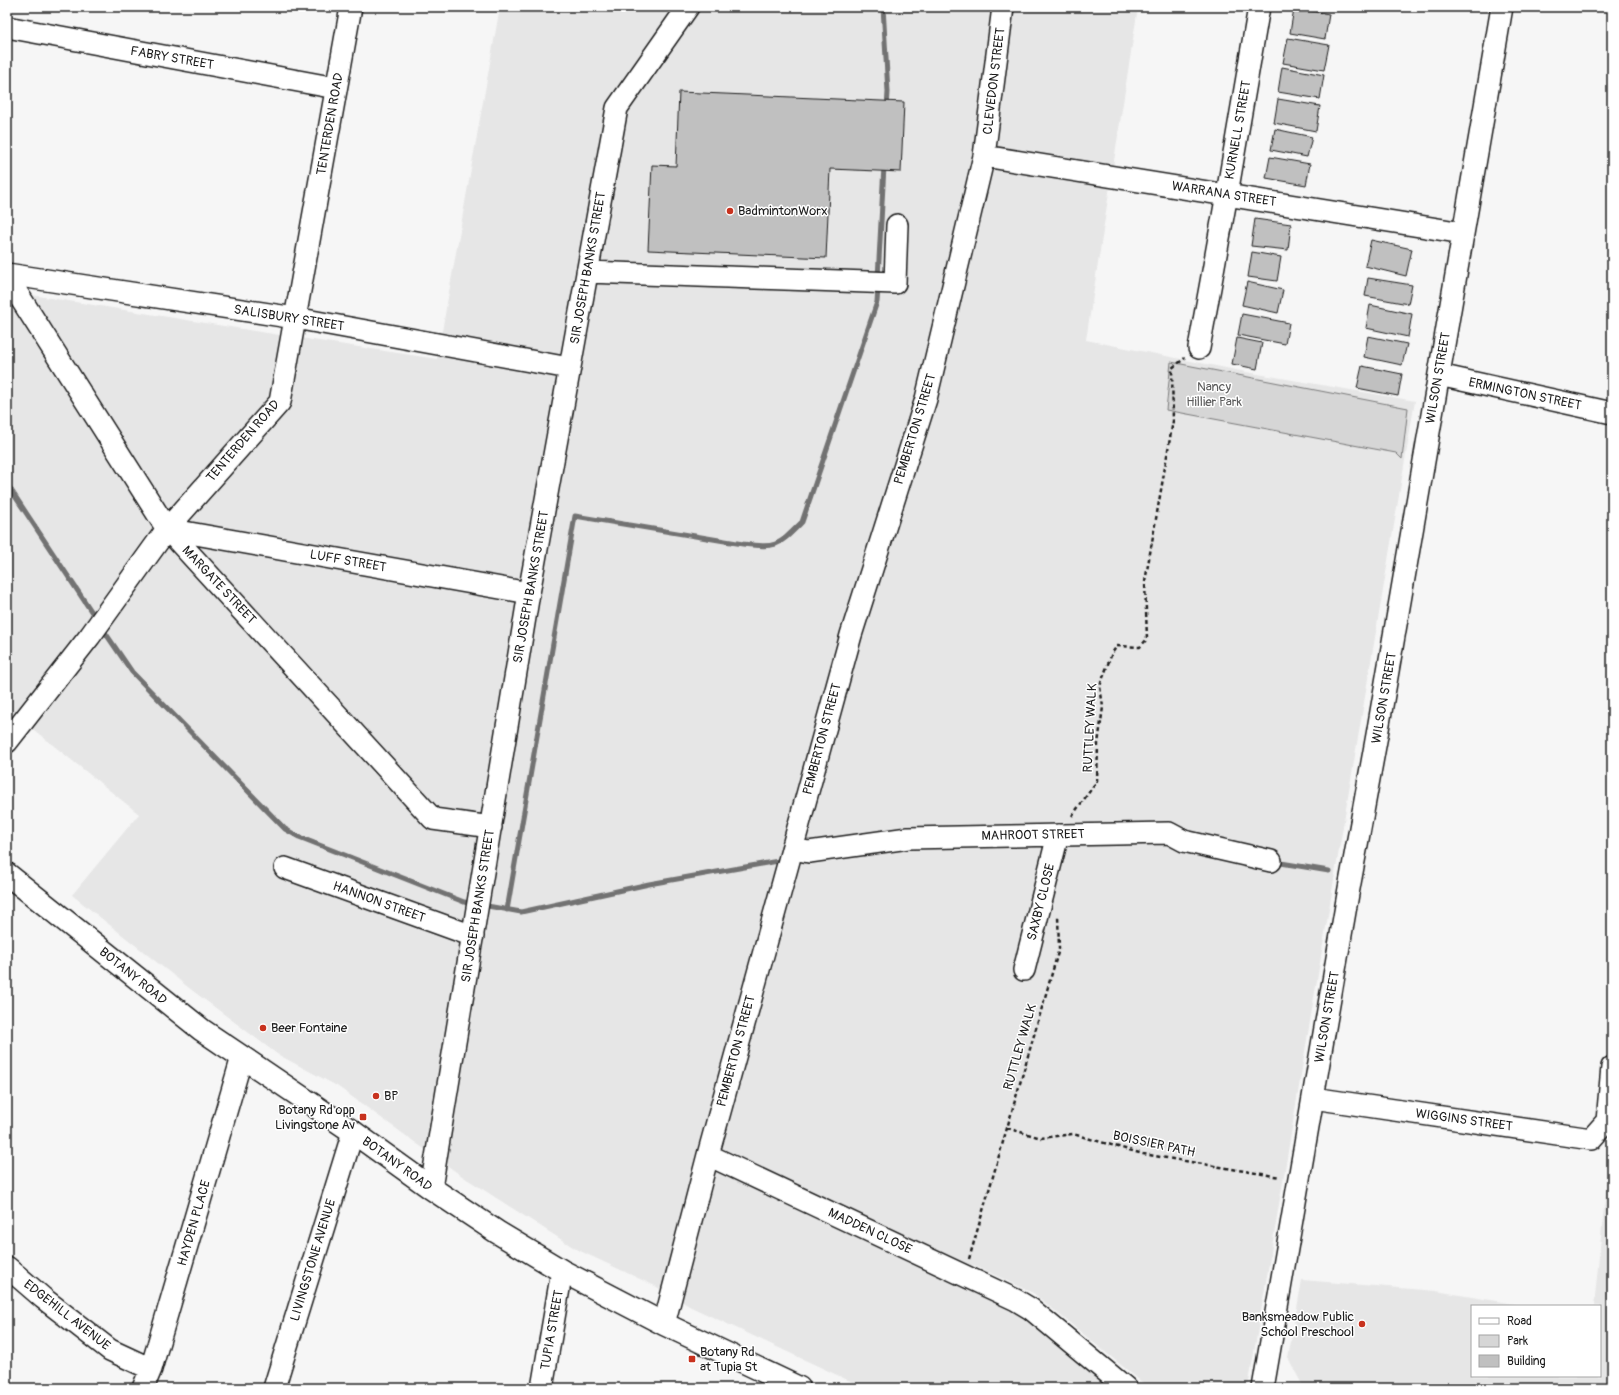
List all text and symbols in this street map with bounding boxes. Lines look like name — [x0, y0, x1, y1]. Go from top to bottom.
street label: CLEVEDON STREET — [979, 27, 1009, 135]
street label: FABRY STREET — [129, 43, 215, 73]
street label: TENTERDEN ROAD — [313, 72, 347, 176]
street label: KURNELL STREET — [1221, 79, 1255, 181]
street label: WARRANA STREET — [1171, 178, 1277, 210]
street label: SIR JOSEPH BANKS STREET — [567, 191, 609, 345]
place label: BadmintonWorx — [738, 203, 827, 219]
marker: BadmintonWorx — [725, 206, 735, 216]
street label: SALISBURY STREET — [233, 301, 345, 335]
street label: WILSON STREET — [1422, 331, 1454, 425]
street label: PEMBERTON STREET — [891, 372, 939, 486]
street label: ERMINGTON STREET — [1467, 374, 1583, 414]
park label: Nancy Hillier Park — [1186, 379, 1242, 410]
street label: TENTERDEN ROAD — [203, 397, 283, 485]
street label: SIR JOSEPH BANKS STREET — [510, 510, 552, 664]
street label: MARGATE STREET — [179, 543, 259, 627]
street label: LUFF STREET — [308, 546, 388, 576]
street label: WILSON STREET — [1368, 651, 1400, 745]
street label: PEMBERTON STREET — [799, 681, 845, 797]
street label: RUTTLEY WALK — [1080, 683, 1100, 773]
street label: MAHROOT STREET — [981, 826, 1085, 844]
street label: SIR JOSEPH BANKS STREET — [458, 828, 498, 984]
street label: SAXBY CLOSE — [1024, 861, 1058, 942]
street label: HANNON STREET — [331, 878, 427, 926]
street label: BOTANY ROAD — [96, 944, 170, 1008]
street label: WILSON STREET — [1311, 970, 1343, 1064]
street label: PEMBERTON STREET — [713, 993, 759, 1109]
street label: RUTTLEY WALK — [1000, 1002, 1040, 1092]
place label: Beer Fontaine — [271, 1020, 348, 1036]
marker: Beer Fontaine — [258, 1023, 268, 1033]
place label: BP — [384, 1088, 399, 1104]
marker: BP — [371, 1091, 381, 1101]
place label: Botany Rd opp Livingstone Av — [275, 1102, 355, 1133]
street label: WIGGINS STREET — [1414, 1105, 1514, 1135]
marker: Botany Rd opp Livingstone Av — [358, 1112, 368, 1122]
street label: BOISSIER PATH — [1111, 1127, 1197, 1161]
street label: BOTANY ROAD — [359, 1133, 435, 1195]
street label: HAYDEN PLACE — [174, 1178, 214, 1268]
street label: LIVINGSTONE AVENUE — [287, 1197, 339, 1323]
street label: MADDEN CLOSE — [826, 1205, 915, 1258]
street label: EDGEHILL AVENUE — [21, 1276, 114, 1354]
street label: TUPIA STREET — [537, 1289, 567, 1371]
legend — [1471, 1305, 1601, 1377]
place label: Banksmeadow Public School Preschool — [1242, 1309, 1354, 1340]
text: Road — [1507, 1314, 1532, 1329]
marker: Banksmeadow Public School Preschool — [1357, 1319, 1367, 1329]
text: Park — [1507, 1334, 1528, 1349]
place label: Botany Rd at Tupia St — [700, 1344, 758, 1375]
marker: Botany Rd at Tupia St — [687, 1354, 697, 1364]
text: Building — [1507, 1354, 1546, 1369]

